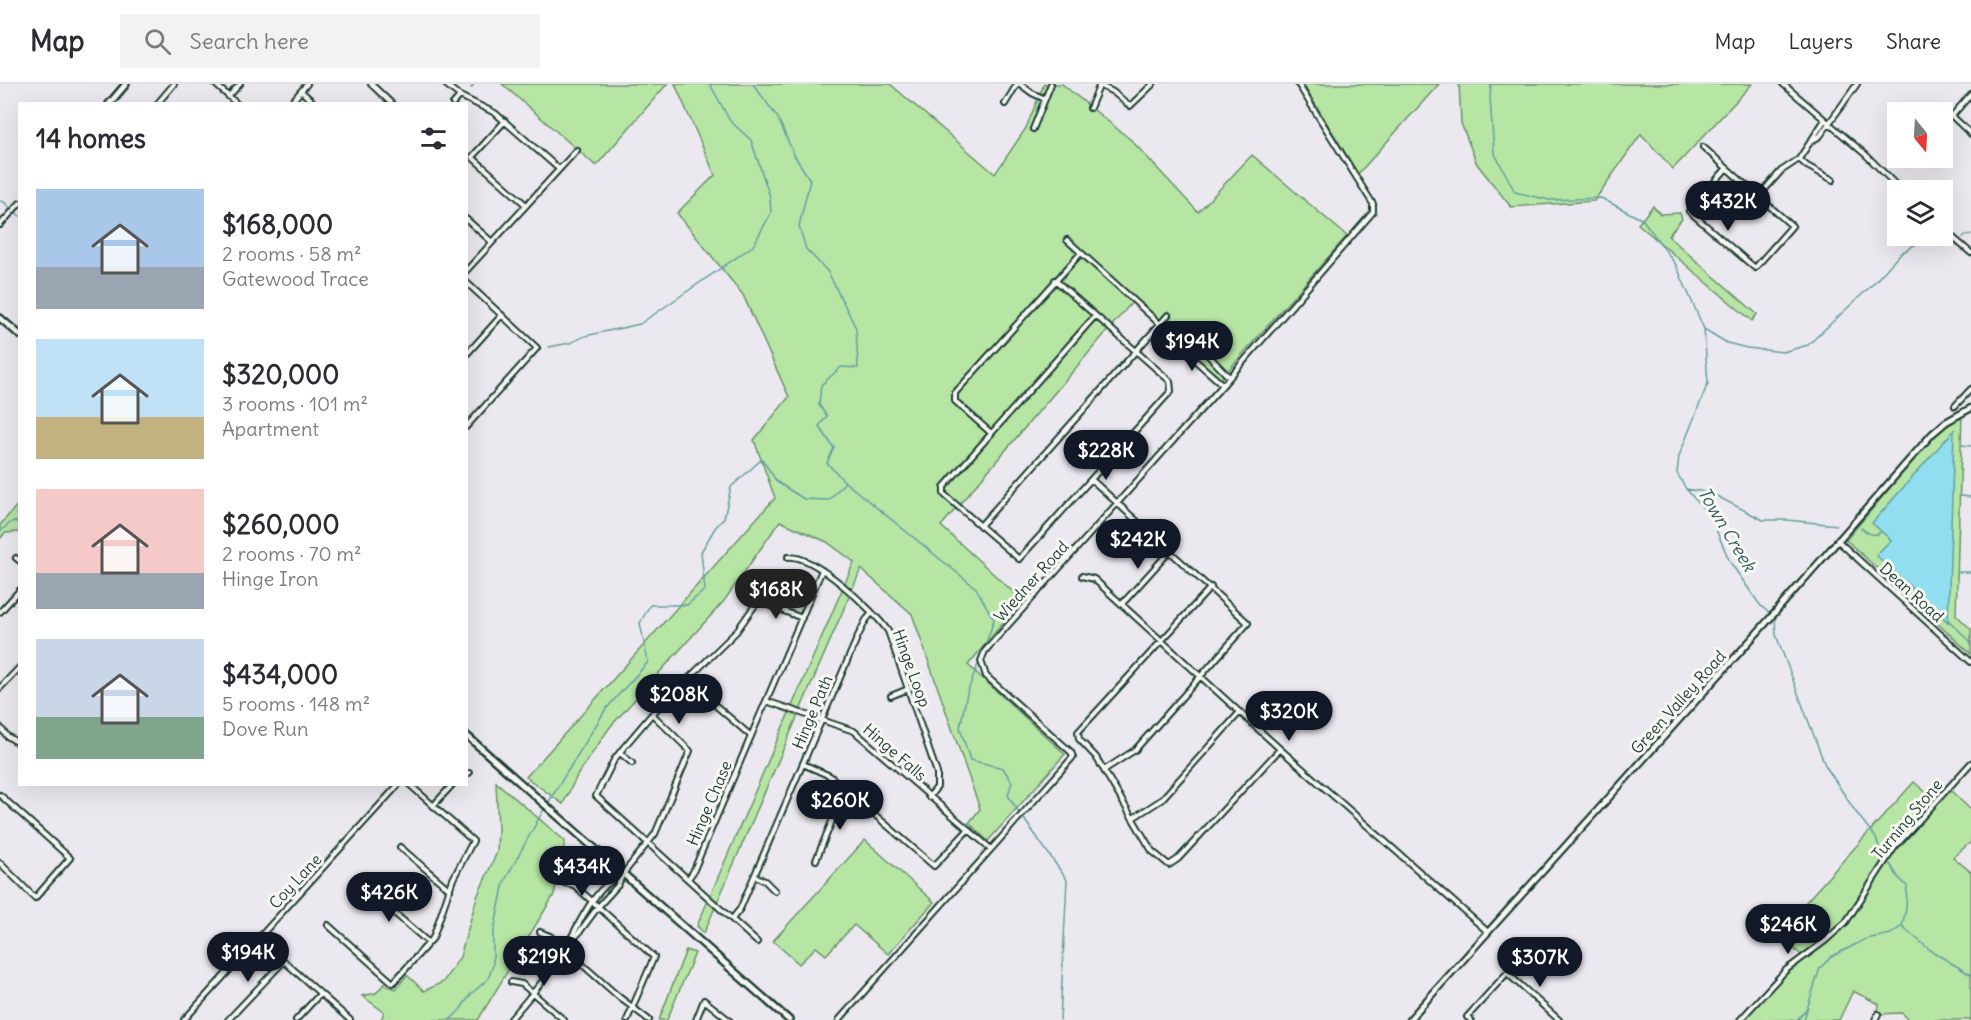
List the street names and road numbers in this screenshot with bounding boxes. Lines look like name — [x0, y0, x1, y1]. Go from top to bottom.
street label: Wiedner Road — [989, 536, 1073, 626]
street label: Dean Road — [1876, 558, 1948, 626]
street label: Hinge Loop — [889, 626, 935, 710]
street label: Green Valley Road — [1626, 646, 1730, 758]
street label: Hinge Path — [787, 672, 837, 752]
street label: Hinge Falls — [859, 719, 931, 785]
street label: Hinge Chase — [682, 757, 736, 849]
street label: Turning Stone — [1868, 775, 1946, 863]
street label: Coy Lane — [265, 849, 325, 913]

